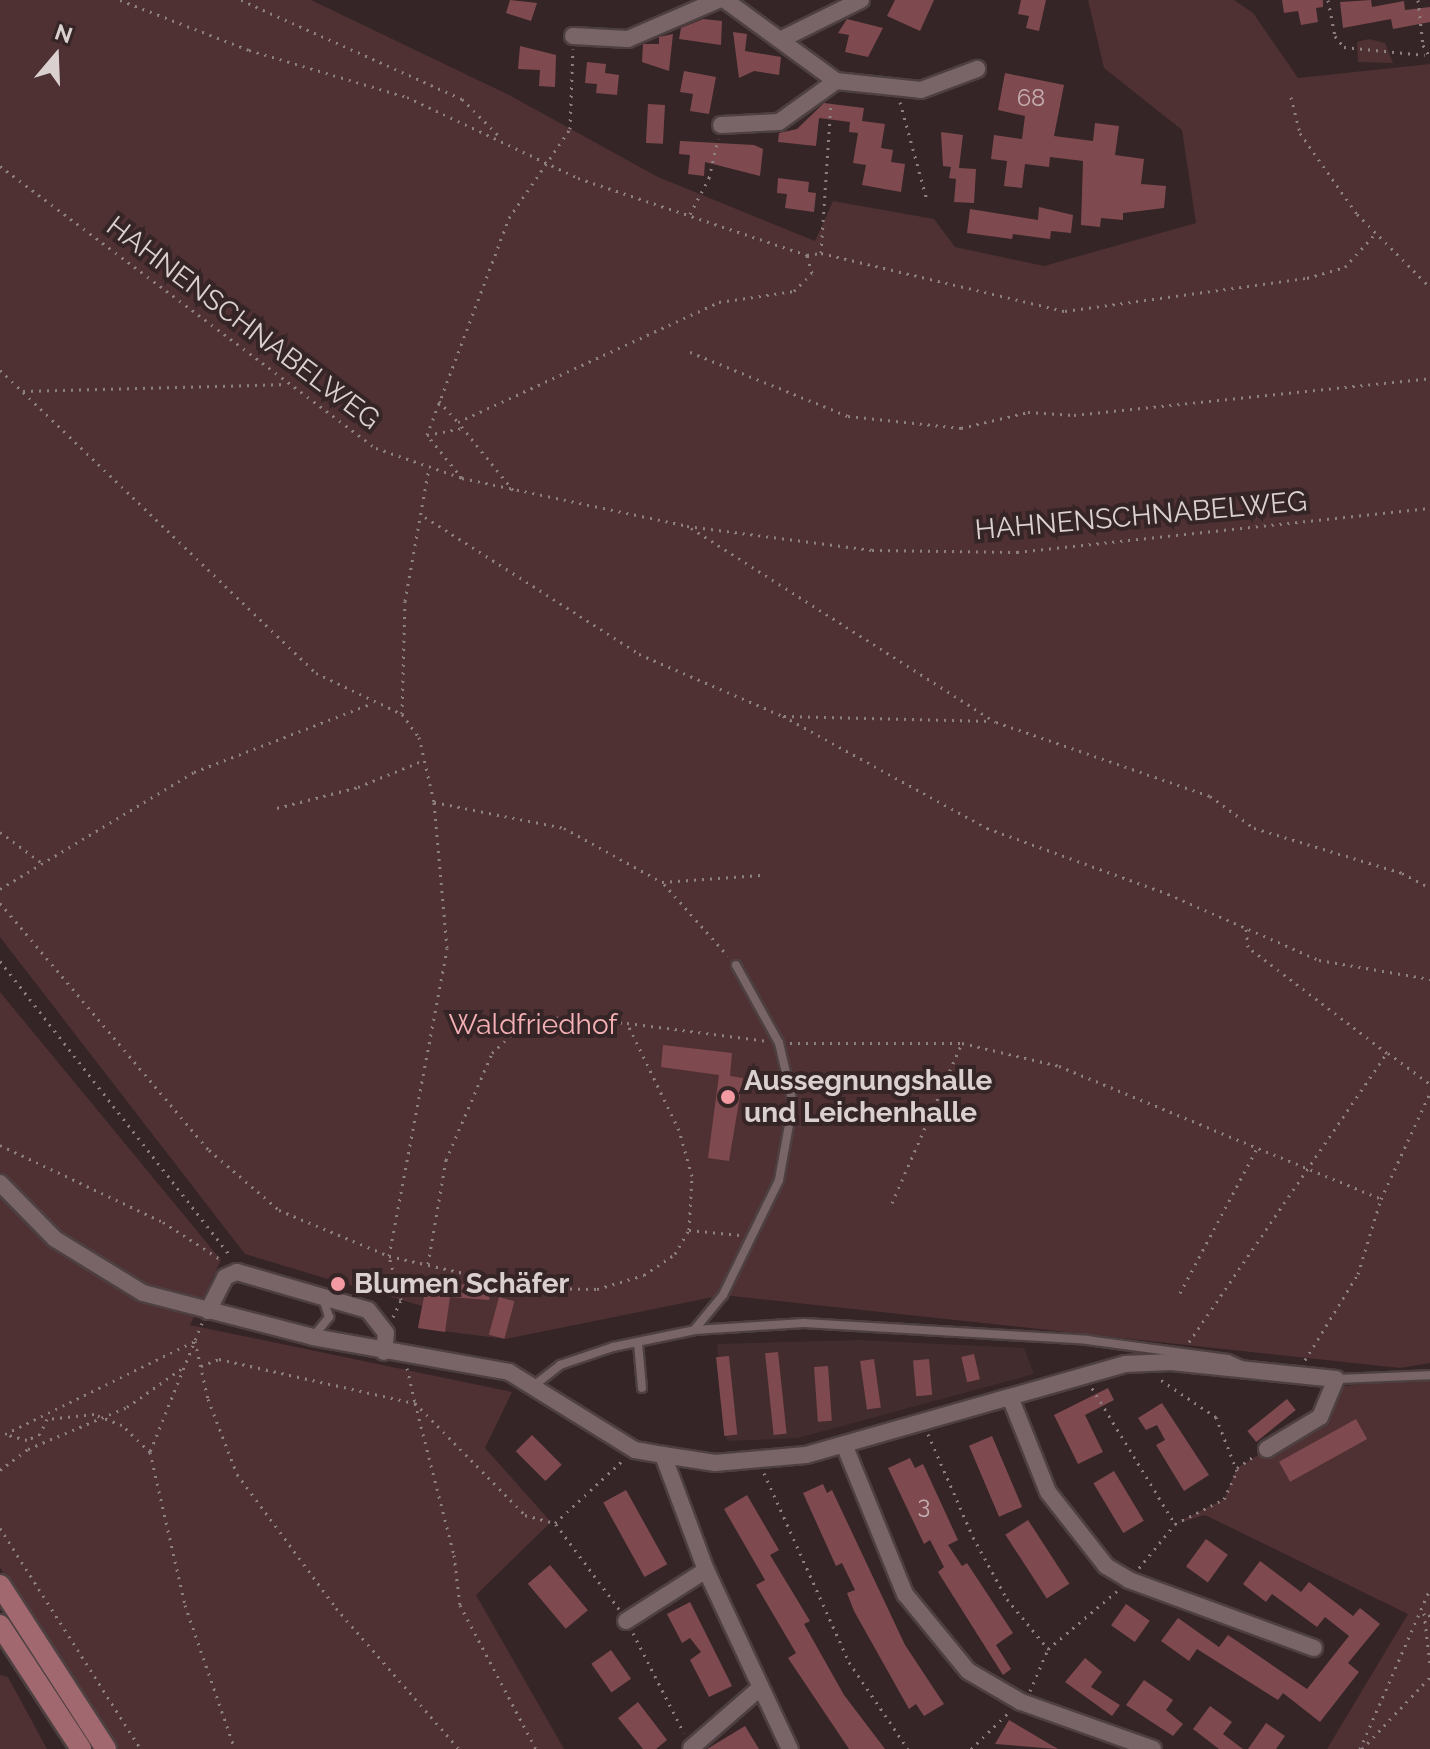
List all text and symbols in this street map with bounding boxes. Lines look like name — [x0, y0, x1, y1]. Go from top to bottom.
north arrow — [16, 16, 96, 96]
text: N — [52, 18, 76, 48]
house number: 68 — [1017, 84, 1045, 112]
street label: HAHNENSCHNABELWEG — [100, 209, 386, 437]
street label: HAHNENSCHNABELWEG — [974, 485, 1308, 547]
park label: Waldfriedhof — [448, 1008, 618, 1042]
place label: Aussegnungshalle und Leichenhalle — [744, 1064, 992, 1130]
marker: Aussegnungshalle und Leichenhalle — [719, 1088, 737, 1106]
place label: Blumen Schäfer — [354, 1267, 569, 1301]
marker: Blumen Schäfer — [329, 1275, 347, 1293]
house number: 3 — [918, 1491, 930, 1519]

